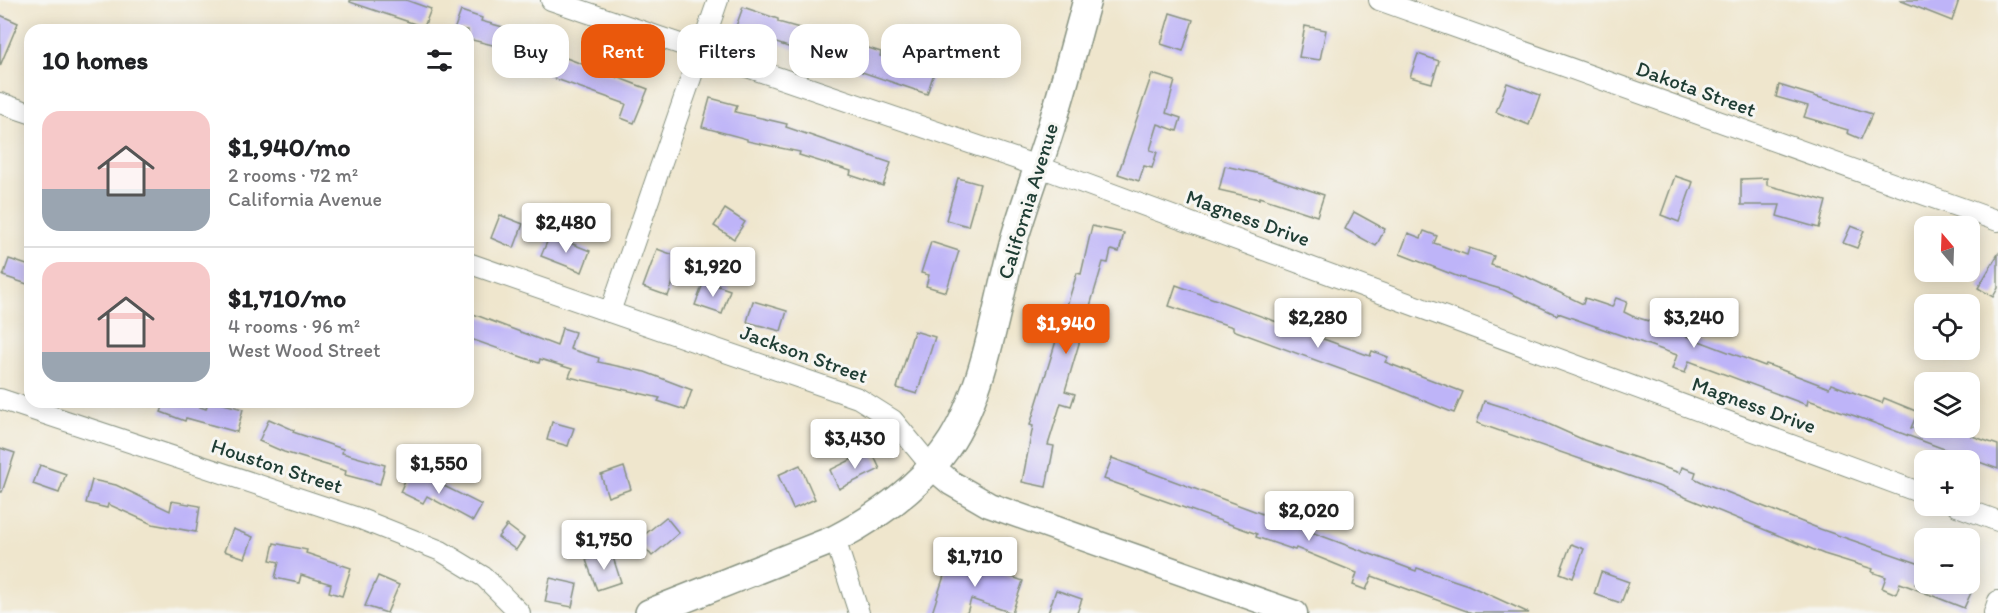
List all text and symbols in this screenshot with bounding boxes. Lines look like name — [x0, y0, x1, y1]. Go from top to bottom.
chip: Buy — [492, 24, 569, 78]
chip: Rent — [581, 24, 665, 78]
chip: Filters — [677, 24, 777, 78]
chip: New — [789, 24, 869, 78]
chip: Apartment — [881, 24, 1021, 78]
text: 10 homes — [42, 44, 148, 76]
icon: filters — [423, 44, 456, 77]
street label: Dakota Street — [1633, 55, 1760, 122]
street label: California Avenue — [992, 120, 1063, 282]
text: $1,940/mo — [228, 131, 351, 163]
icon: home — [90, 135, 162, 207]
text: 2 rooms · 72 m² — [228, 163, 358, 187]
street label: Magness Drive — [1183, 184, 1313, 251]
text: California Avenue — [228, 187, 382, 211]
pin: $2,480 — [517, 203, 615, 254]
text: $2,480 — [536, 210, 596, 234]
north arrow — [1914, 216, 1980, 282]
map controls — [1914, 216, 1980, 594]
pin: $1,920 — [664, 247, 762, 298]
text: $1,920 — [684, 254, 742, 278]
text: $1,710/mo — [228, 282, 346, 314]
icon: home — [90, 286, 162, 358]
button: locate — [1914, 294, 1980, 360]
pin: $2,280 — [1269, 298, 1367, 349]
pin: $3,240 — [1645, 298, 1743, 349]
pin: $1,940 — [1017, 304, 1115, 355]
text: $2,280 — [1288, 305, 1348, 329]
text: $3,240 — [1664, 305, 1724, 329]
text: $1,940 — [1037, 311, 1095, 335]
text: 4 rooms · 96 m² — [228, 314, 360, 338]
street label: Jackson Street — [737, 319, 872, 388]
text: West Wood Street — [228, 338, 381, 362]
street label: Magness Drive — [1689, 371, 1819, 438]
button: layers — [1914, 372, 1980, 438]
pin: $3,430 — [806, 419, 904, 470]
text: $3,430 — [824, 426, 886, 450]
street label: Houston Street — [208, 433, 346, 499]
pin: $1,550 — [390, 444, 488, 495]
button: + — [1914, 450, 1980, 516]
text: $1,550 — [410, 451, 468, 475]
pin: $2,020 — [1260, 491, 1358, 542]
text: $2,020 — [1279, 498, 1339, 522]
pin: $1,750 — [555, 520, 653, 571]
text: $1,750 — [576, 527, 632, 551]
button: − — [1914, 528, 1980, 594]
pin: $1,710 — [926, 537, 1024, 588]
text: $1,710 — [947, 544, 1003, 568]

